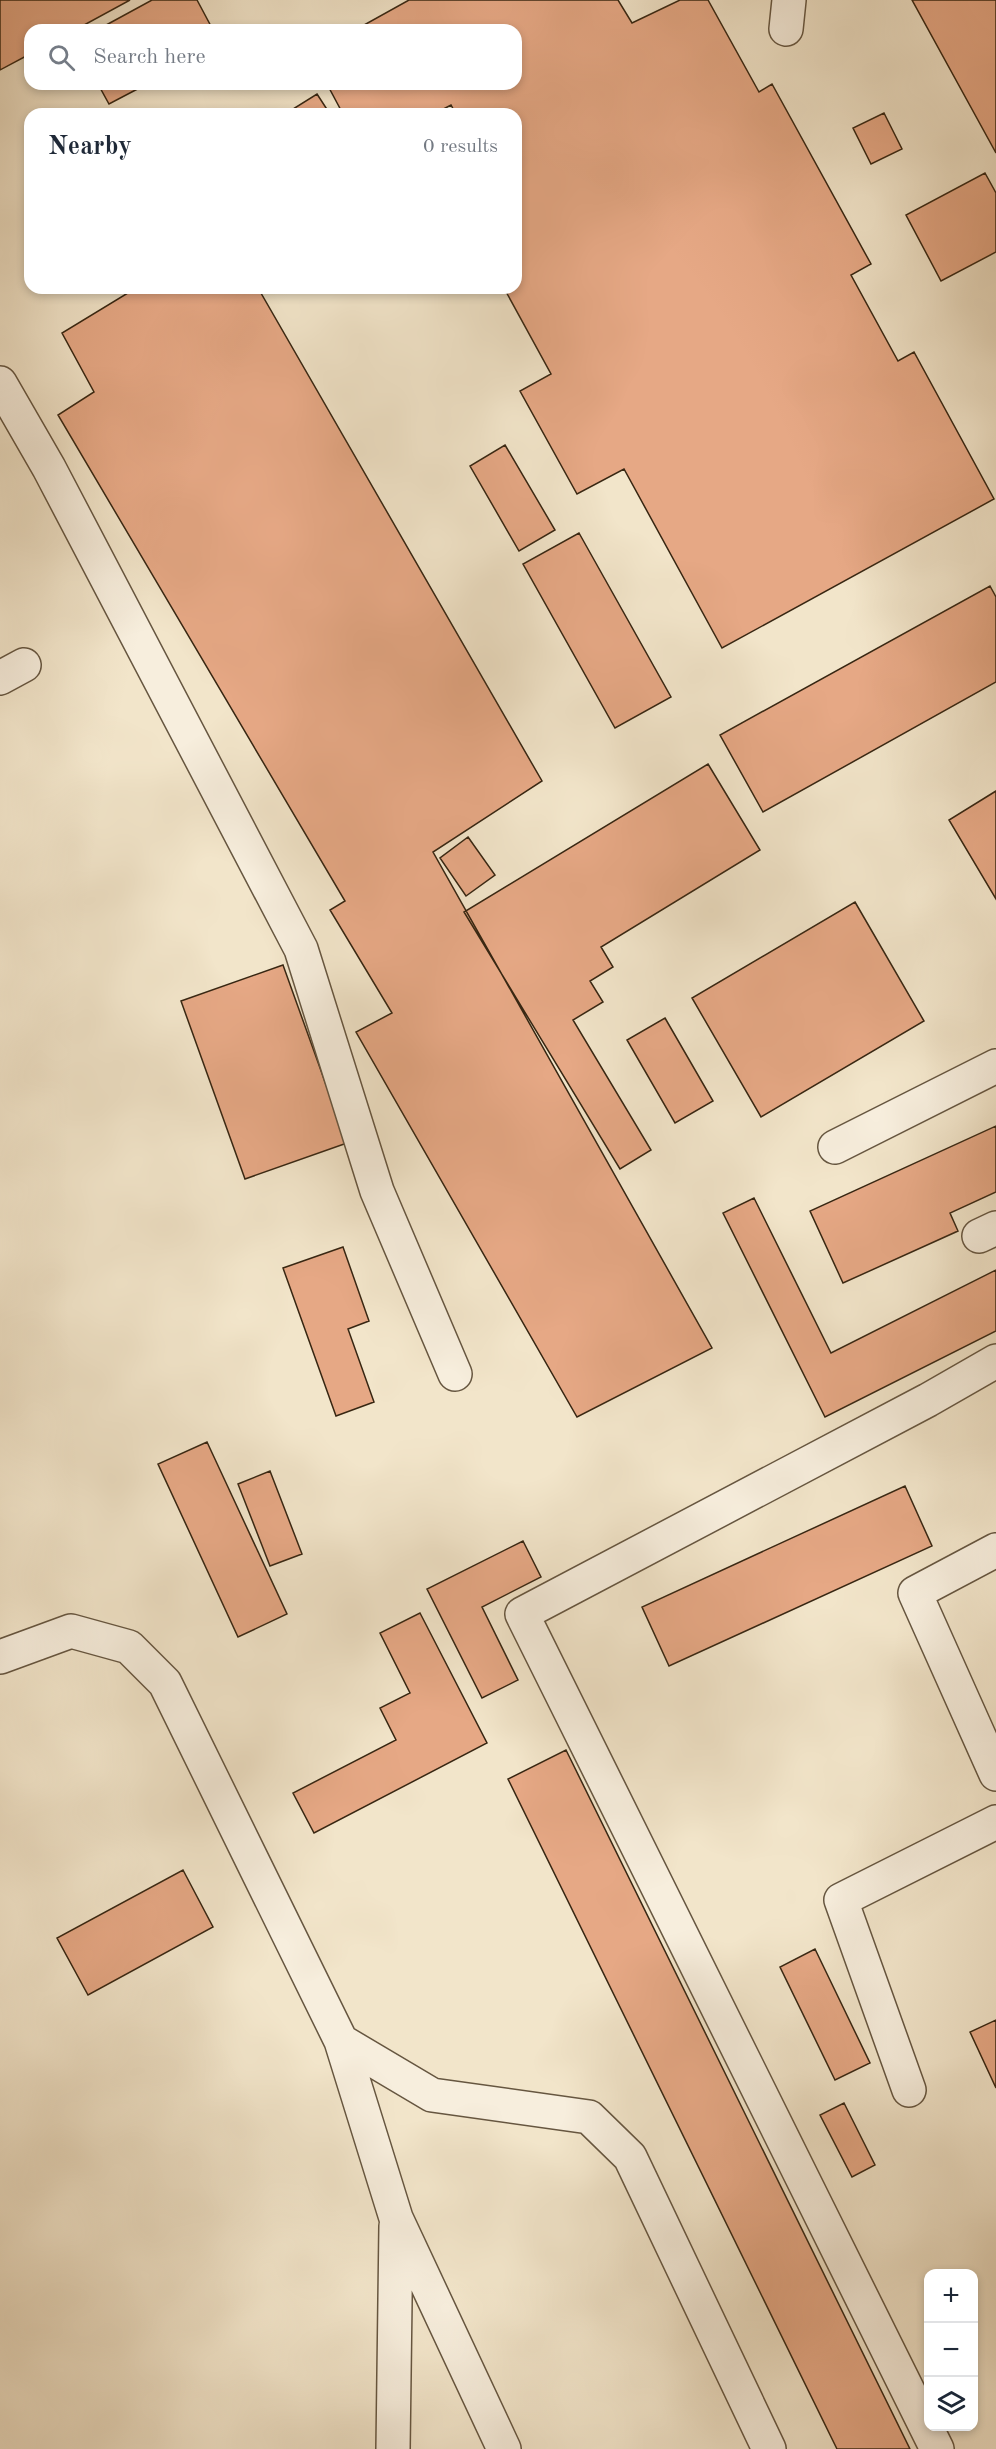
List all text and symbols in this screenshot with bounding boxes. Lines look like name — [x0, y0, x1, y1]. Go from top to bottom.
search box — [24, 24, 522, 90]
icon: search — [45, 41, 78, 74]
text: Search here — [93, 46, 206, 68]
text: Nearby — [48, 134, 132, 160]
text: 0 results — [423, 137, 498, 157]
map controls — [924, 2269, 978, 2431]
button: + — [924, 2269, 978, 2323]
button: − — [924, 2323, 978, 2377]
button: layers — [924, 2377, 978, 2431]

